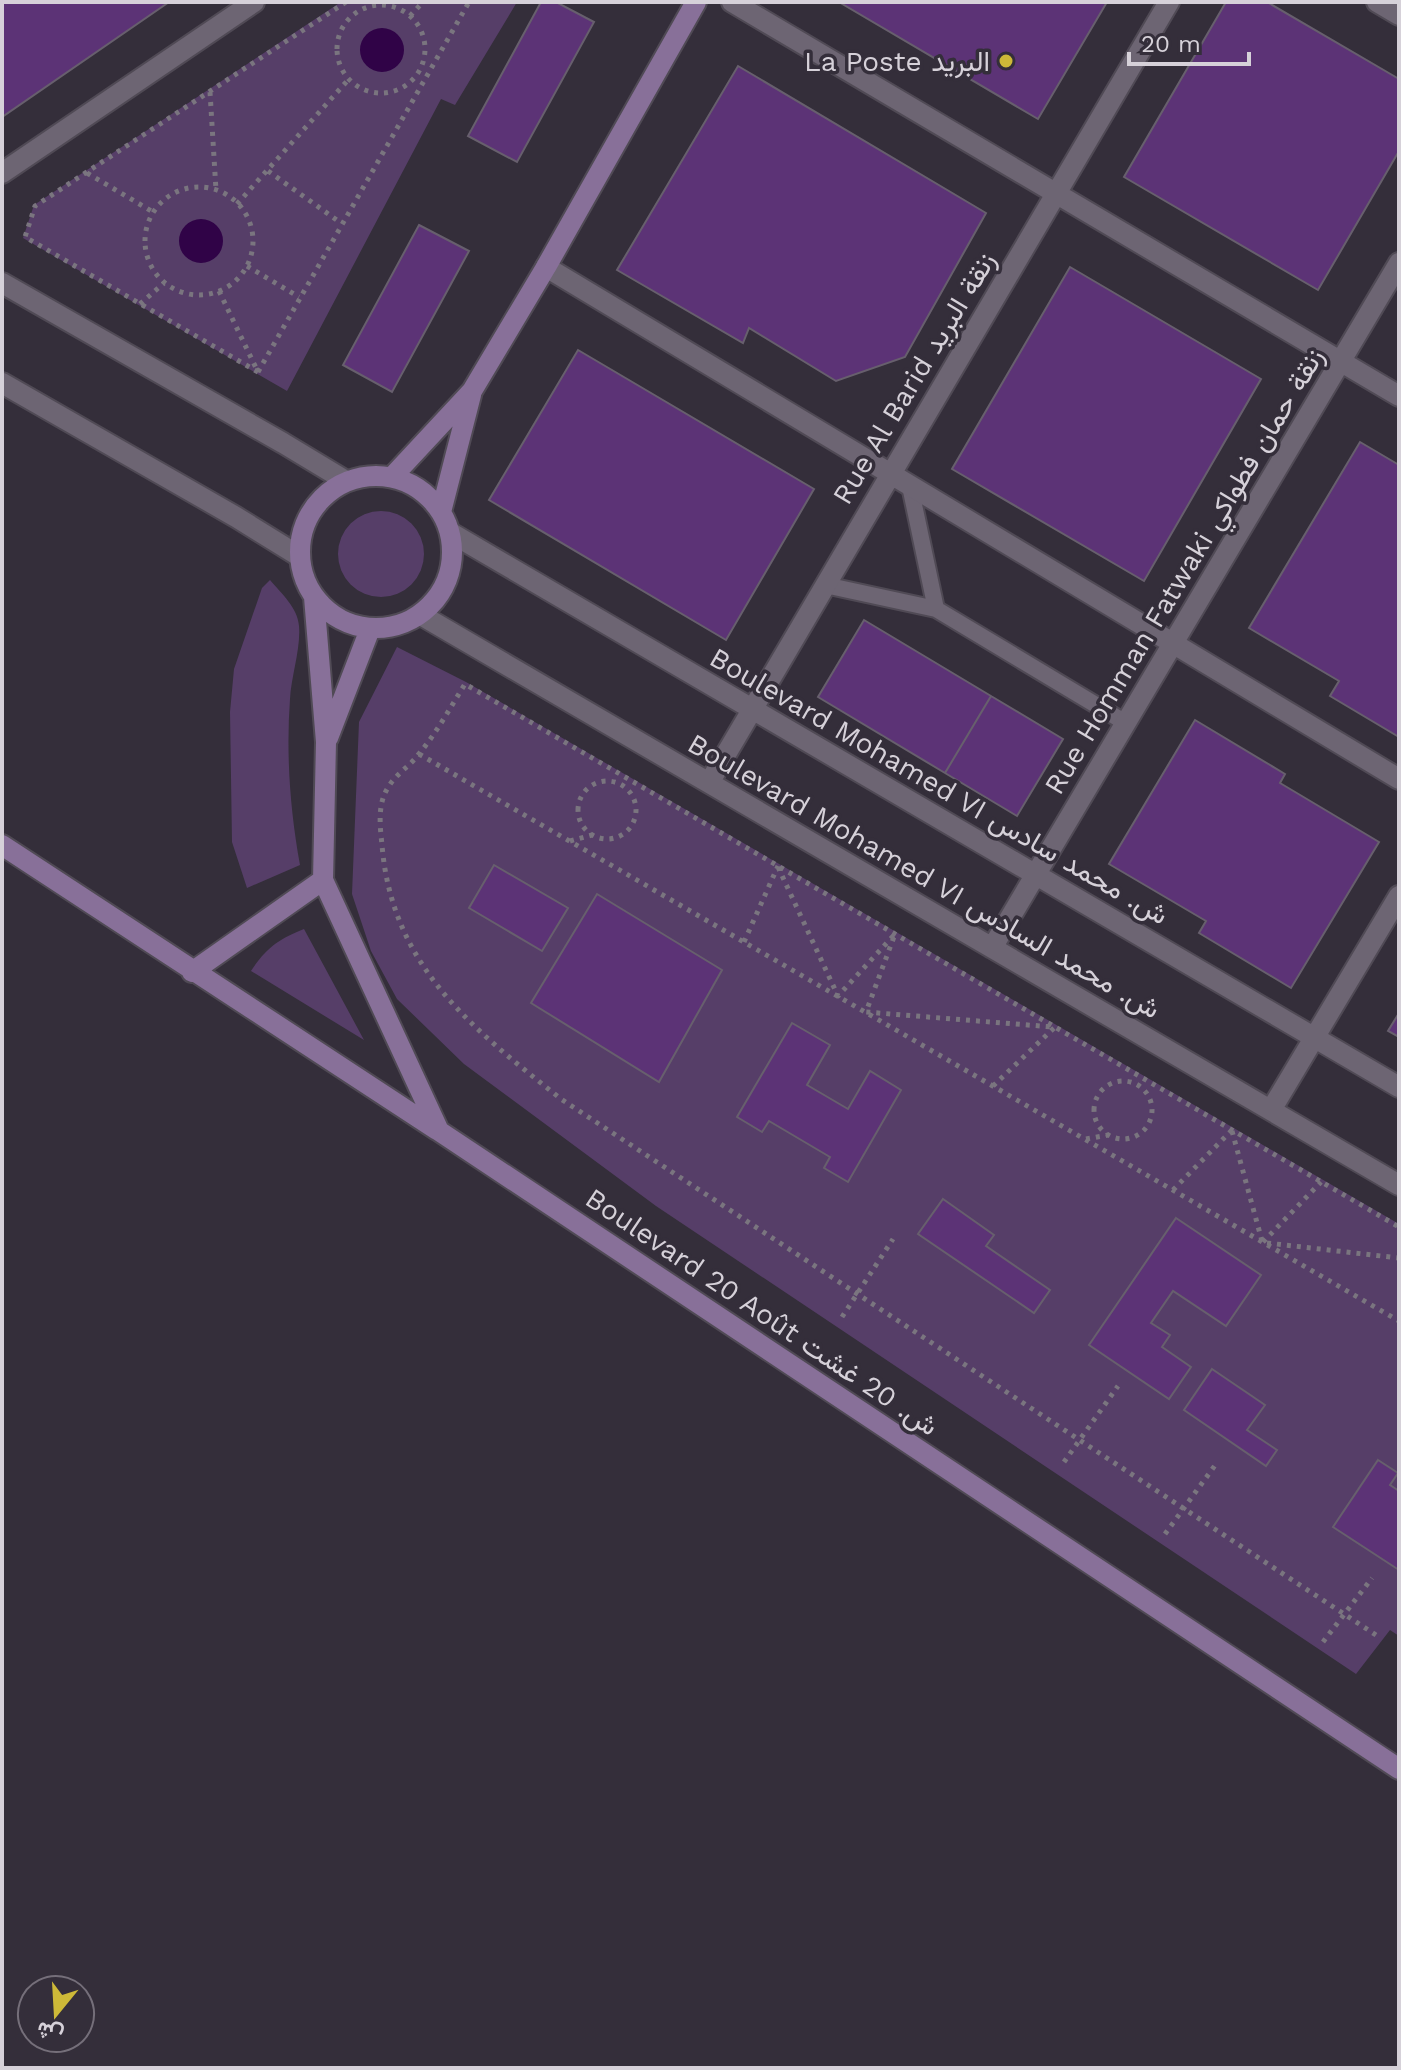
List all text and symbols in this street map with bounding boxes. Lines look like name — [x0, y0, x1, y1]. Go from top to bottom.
scale bar — [1129, 16, 1249, 66]
text: 20 m — [1141, 30, 1201, 58]
place label: La Poste البريد — [804, 45, 990, 79]
marker: La Poste البريد — [997, 52, 1015, 70]
street label: Rue Al Barid زنقة البريد — [826, 246, 1003, 511]
street label: Rue Homman Fatwaki زنقة حمان فطواكي — [1037, 342, 1336, 803]
street label: Boulevard Mohamed VI ش. محمد سادس — [704, 641, 1174, 931]
street label: Boulevard Mohamed VI ش. محمد السادس — [682, 727, 1166, 1025]
street label: Boulevard 20 Août ش. 20 غشت — [579, 1181, 945, 1443]
north arrow — [16, 1974, 96, 2054]
text: ش — [34, 2016, 67, 2049]

